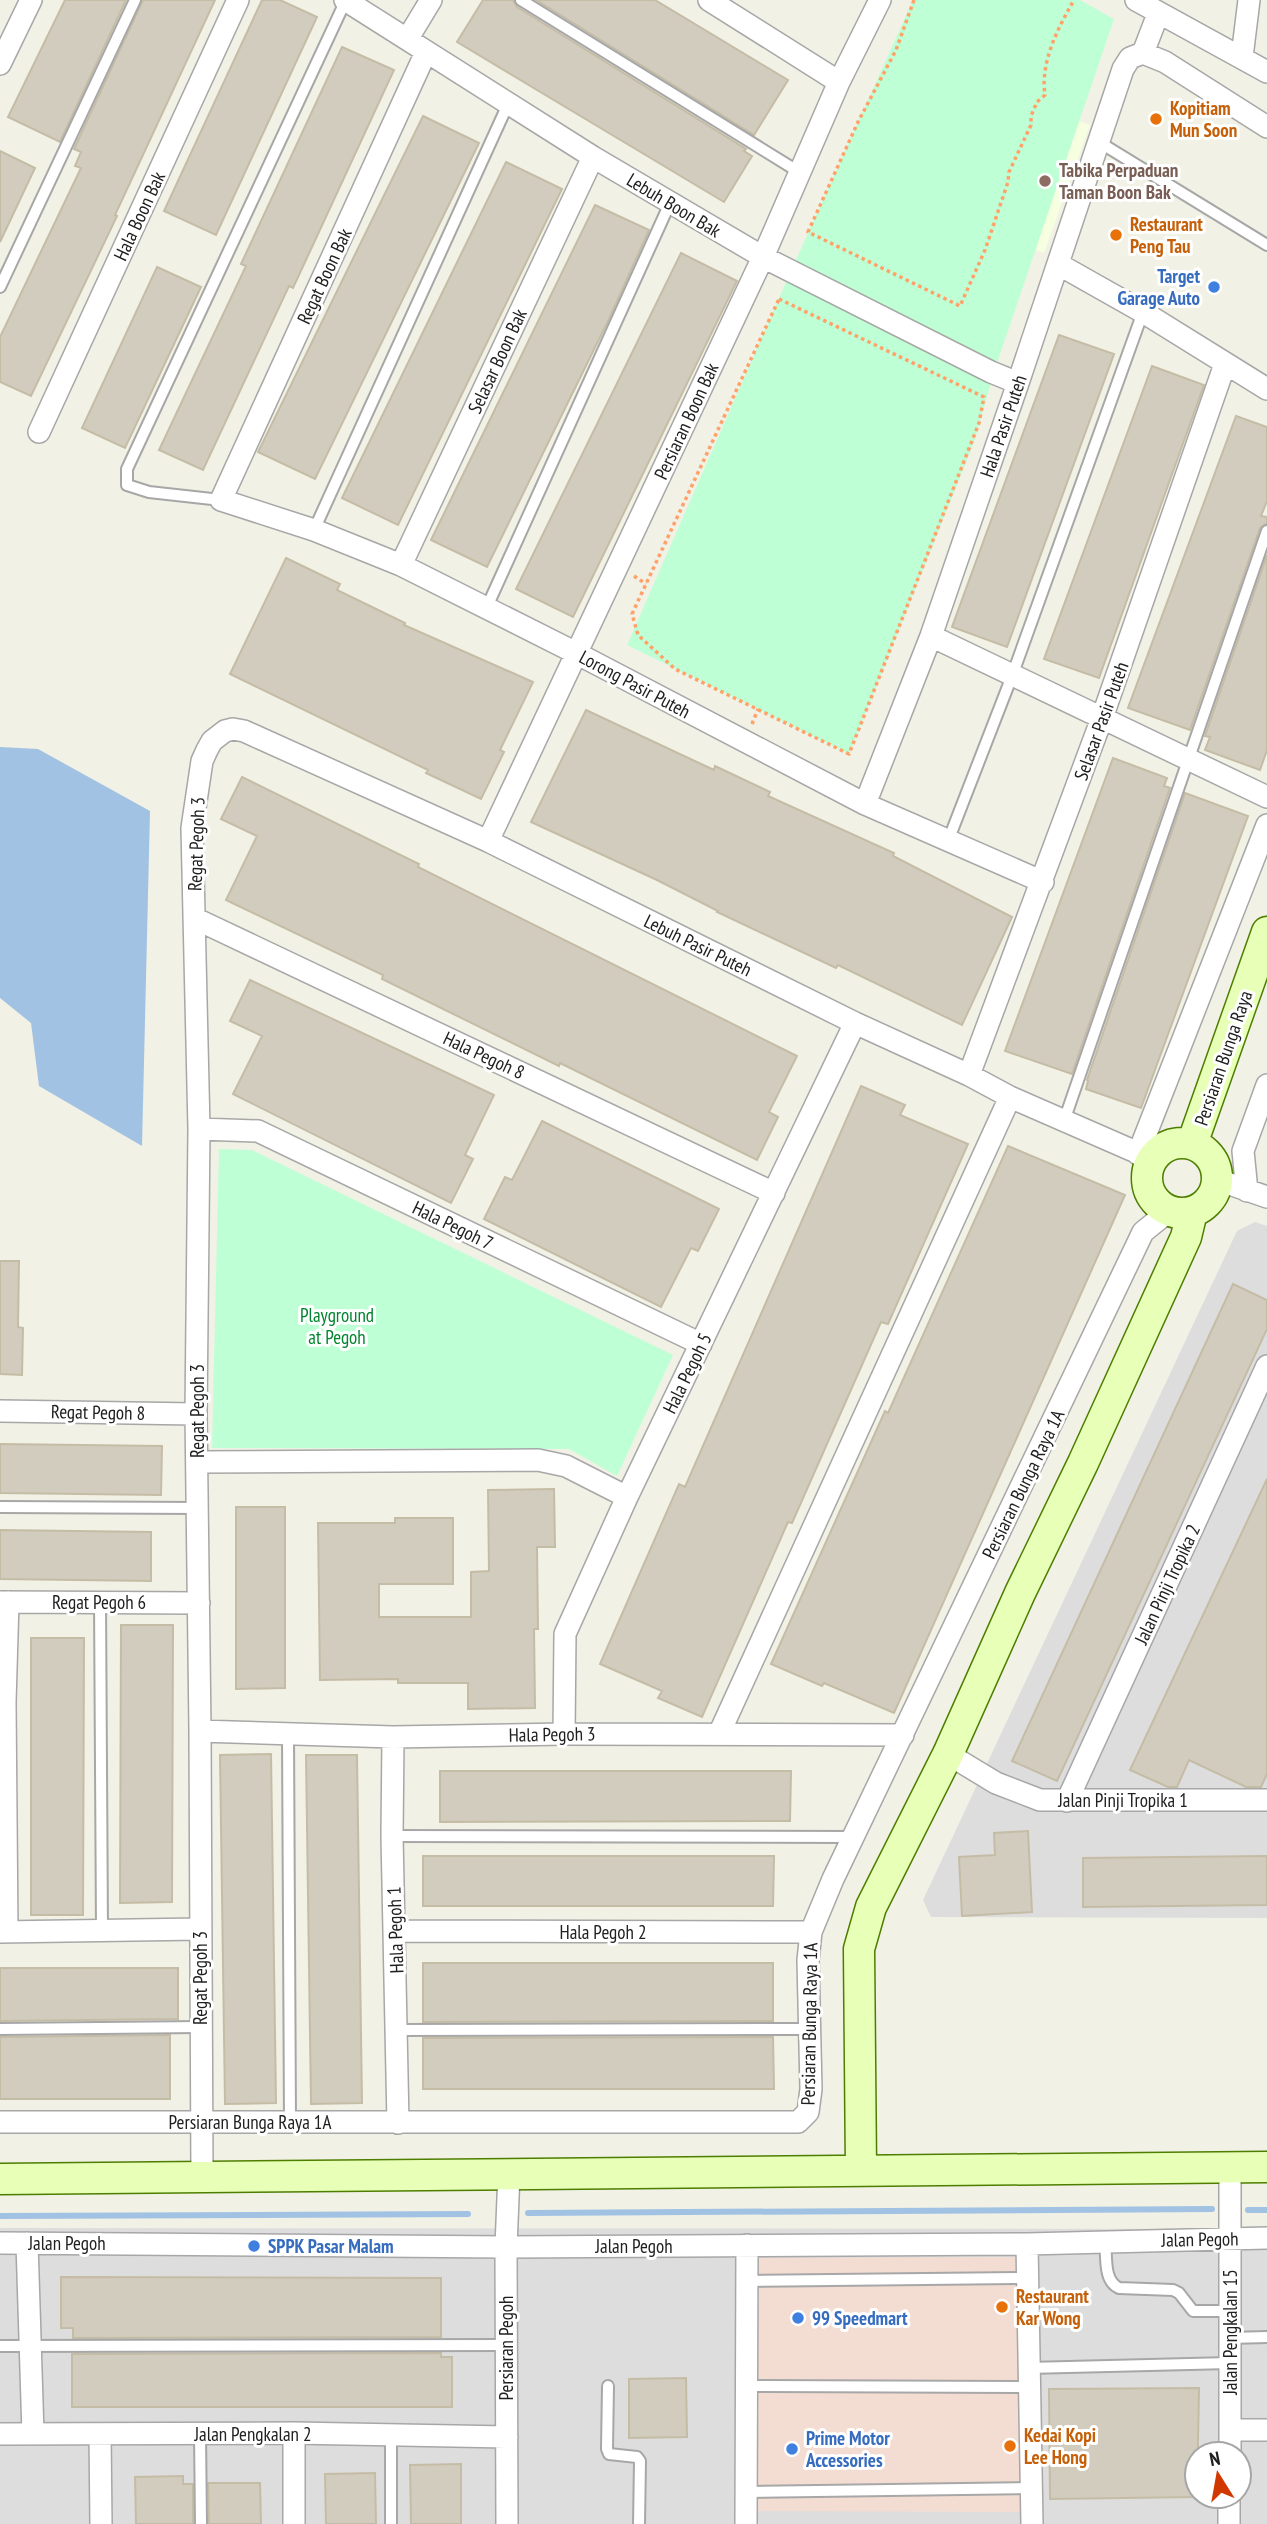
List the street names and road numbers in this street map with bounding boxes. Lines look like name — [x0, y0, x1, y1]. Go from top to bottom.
street label: Hala Boon Bak — [108, 167, 170, 264]
street label: Lebuh Boon Bak — [623, 168, 726, 243]
street label: Regat Boon Bak — [291, 224, 357, 328]
street label: Selasar Boon Bak — [462, 304, 532, 417]
street label: Persiaran Boon Bak — [648, 358, 724, 483]
street label: Hala Pasir Puteh — [974, 372, 1032, 480]
street label: Lorong Pasir Puteh — [575, 645, 695, 723]
street label: Selasar Pasir Puteh — [1068, 659, 1134, 783]
street label: Regat Pegoh 3 — [182, 797, 210, 891]
street label: Lebuh Pasir Puteh — [640, 909, 756, 981]
street label: Persiaran Bunga Raya — [1189, 987, 1257, 1129]
street label: Hala Pegoh 8 — [440, 1026, 528, 1084]
street label: Hala Pegoh 7 — [409, 1195, 497, 1255]
street label: Hala Pegoh 5 — [657, 1329, 717, 1417]
street label: Regat Pegoh 3 — [185, 1364, 209, 1458]
street label: Regat Pegoh 8 — [51, 1399, 145, 1425]
street label: Persiaran Bunga Raya 1A — [977, 1406, 1069, 1562]
street label: Jalan Pinji Tropika 2 — [1128, 1520, 1205, 1649]
street label: Regat Pegoh 6 — [52, 1590, 146, 1614]
street label: Hala Pegoh 3 — [508, 1721, 596, 1747]
street label: Jalan Pinji Tropika 1 — [1057, 1788, 1188, 1812]
street label: Hala Pegoh 1 — [381, 1886, 409, 1974]
street label: Hala Pegoh 2 — [560, 1920, 646, 1944]
street label: Regat Pegoh 3 — [188, 1931, 212, 2025]
street label: Persiaran Bunga Raya 1A — [796, 1942, 822, 2106]
street label: Persiaran Bunga Raya 1A — [169, 2110, 331, 2134]
street label: Jalan Pegoh — [1160, 2226, 1239, 2252]
street label: Jalan Pegoh — [27, 2231, 106, 2255]
street label: Jalan Pegoh — [594, 2234, 673, 2258]
street label: Jalan Pengkalan 15 — [1218, 2269, 1242, 2396]
street label: Persiaran Pegoh — [494, 2296, 518, 2400]
street label: Jalan Pengkalan 2 — [194, 2422, 311, 2446]

